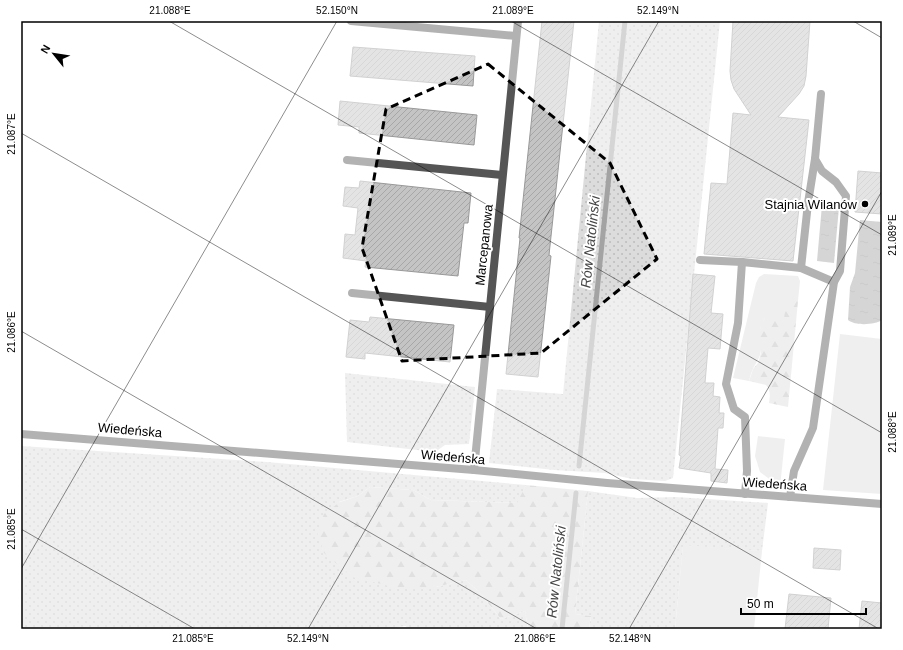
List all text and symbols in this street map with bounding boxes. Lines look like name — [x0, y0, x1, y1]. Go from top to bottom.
text: 21.088°E — [149, 5, 191, 16]
text: 52.150°N — [316, 5, 358, 16]
text: 21.089°E — [492, 5, 534, 16]
text: 52.149°N — [637, 5, 679, 16]
north arrow — [34, 34, 74, 74]
text: N — [38, 43, 53, 55]
text: 21.087°E — [6, 113, 17, 155]
water label: Rów Natoliński — [577, 194, 603, 289]
place label: Stajnia Wilanów — [765, 197, 858, 212]
marker: Stajnia Wilanów — [860, 199, 870, 209]
street label: Marcepanowa — [472, 203, 496, 286]
text: 21.089°E — [887, 214, 898, 256]
text: 21.086°E — [6, 311, 17, 353]
text: 21.088°E — [887, 411, 898, 453]
street label: Wiedeńska — [97, 420, 163, 440]
street label: Wiedeńska — [420, 447, 486, 467]
street label: Wiedeńska — [742, 474, 808, 494]
text: 21.085°E — [6, 508, 17, 550]
water label: Rów Natoliński — [543, 524, 569, 619]
scale bar — [741, 590, 866, 616]
text: 50 m — [747, 597, 774, 611]
text: 21.085°E — [172, 633, 214, 644]
text: 52.149°N — [287, 633, 329, 644]
text: 21.086°E — [514, 633, 556, 644]
text: 52.148°N — [609, 633, 651, 644]

